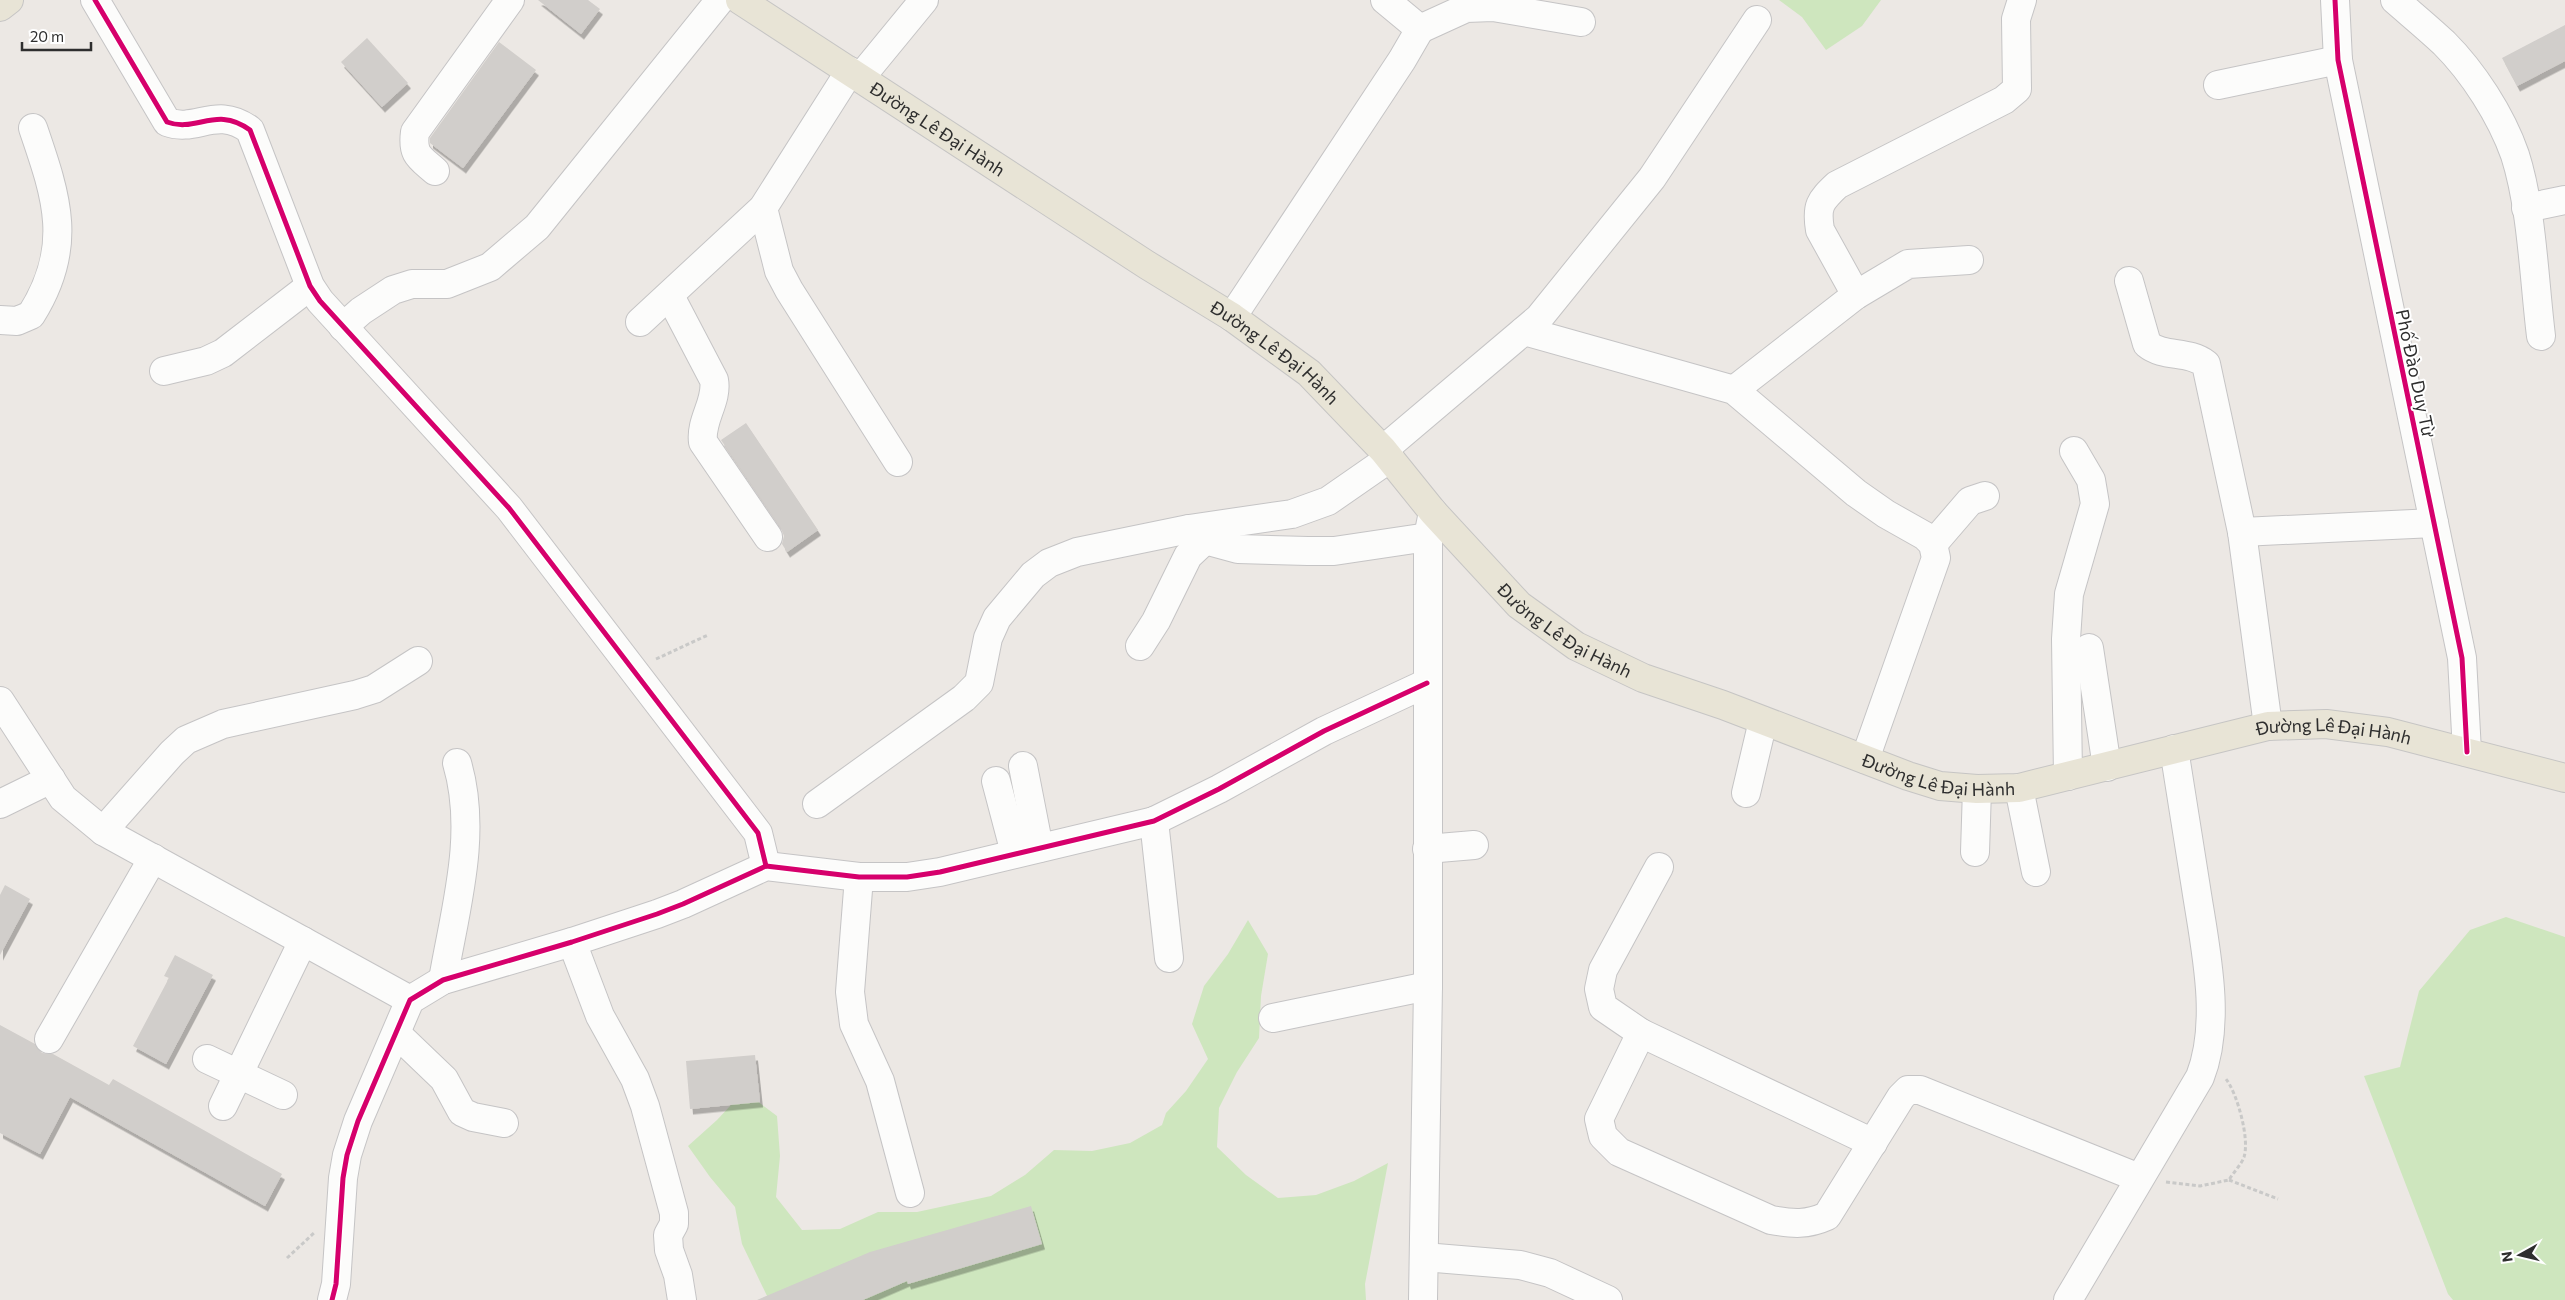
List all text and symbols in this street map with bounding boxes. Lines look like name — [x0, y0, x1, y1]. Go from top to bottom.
scale bar — [22, 20, 91, 52]
text: 20 m — [30, 27, 64, 45]
street label: Đường Lê Đại Hành — [865, 76, 1010, 181]
street label: Đường Lê Đại Hành — [1206, 295, 1344, 409]
street label: Phố Đào Duy Từ — [2392, 307, 2440, 439]
street label: Đường Lê Đại Hành — [1492, 578, 1636, 682]
street label: Đường Lê Đại Hành — [2252, 713, 2414, 749]
street label: Đường Lê Đại Hành — [1858, 748, 2015, 800]
north arrow — [2495, 1230, 2545, 1280]
text: N — [2497, 1250, 2516, 1263]

